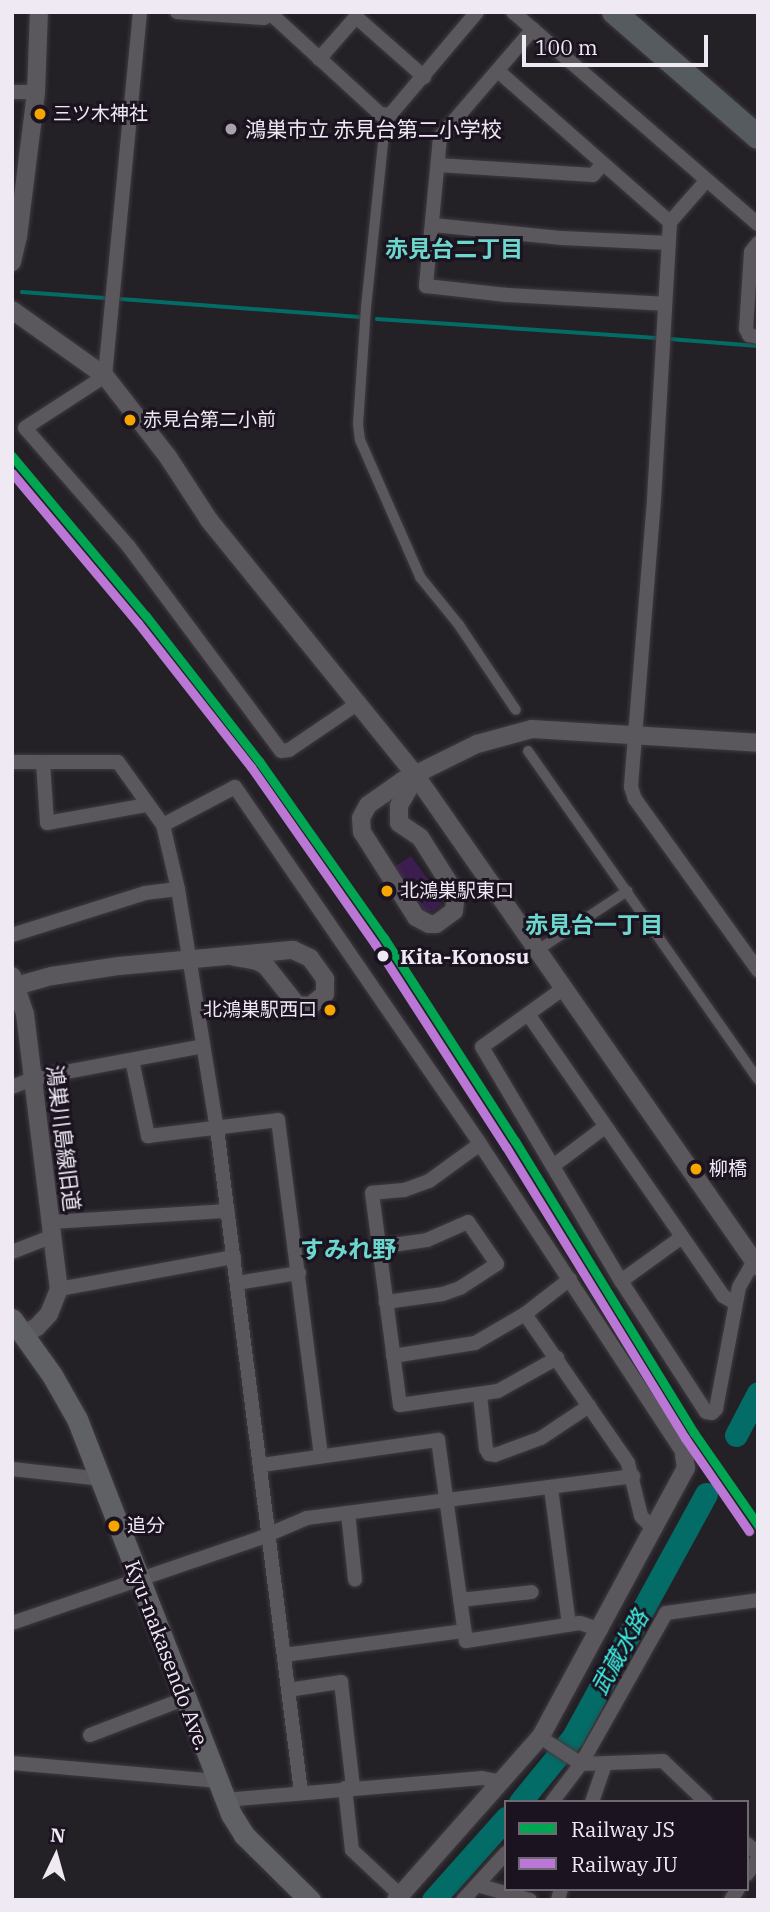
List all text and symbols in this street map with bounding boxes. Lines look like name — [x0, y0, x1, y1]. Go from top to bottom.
scale bar — [525, 21, 710, 65]
text: 100 m — [535, 33, 598, 61]
place label: 三ツ木神社 — [53, 103, 148, 125]
marker: 三ツ木神社 — [33, 107, 47, 121]
place label: 鴻巣市立 赤見台第二小学校 — [245, 116, 502, 142]
marker: 鴻巣市立 赤見台第二小学校 — [223, 121, 239, 137]
district label: 赤見台二丁目 — [385, 234, 523, 262]
place label: 赤見台第二小前 — [143, 409, 276, 431]
marker: 赤見台第二小前 — [123, 413, 137, 427]
place label: 北鴻巣駅東口 — [400, 880, 514, 902]
marker: 北鴻巣駅東口 — [380, 884, 394, 898]
district label: 赤見台一丁目 — [525, 910, 663, 938]
place label: Kita-Konosu — [400, 943, 529, 969]
marker: Kita-Konosu — [372, 945, 394, 967]
place label: 北鴻巣駅西口 — [203, 999, 317, 1021]
marker: 北鴻巣駅西口 — [323, 1003, 337, 1017]
street label: 鴻巣川島線旧道 — [43, 1064, 85, 1212]
place label: 柳橋 — [709, 1158, 747, 1180]
marker: 柳橋 — [689, 1162, 703, 1176]
district label: すみれ野 — [300, 1236, 396, 1264]
place label: 追分 — [127, 1515, 165, 1537]
marker: 追分 — [107, 1519, 121, 1533]
street label: Kyu-nakasendo Ave. — [120, 1557, 216, 1753]
water label: 武蔵水路 — [585, 1605, 653, 1699]
legend — [504, 1800, 749, 1891]
text: Railway JS — [571, 1815, 675, 1843]
north arrow — [21, 1821, 91, 1891]
text: N — [49, 1822, 66, 1848]
text: Railway JU — [571, 1850, 678, 1878]

